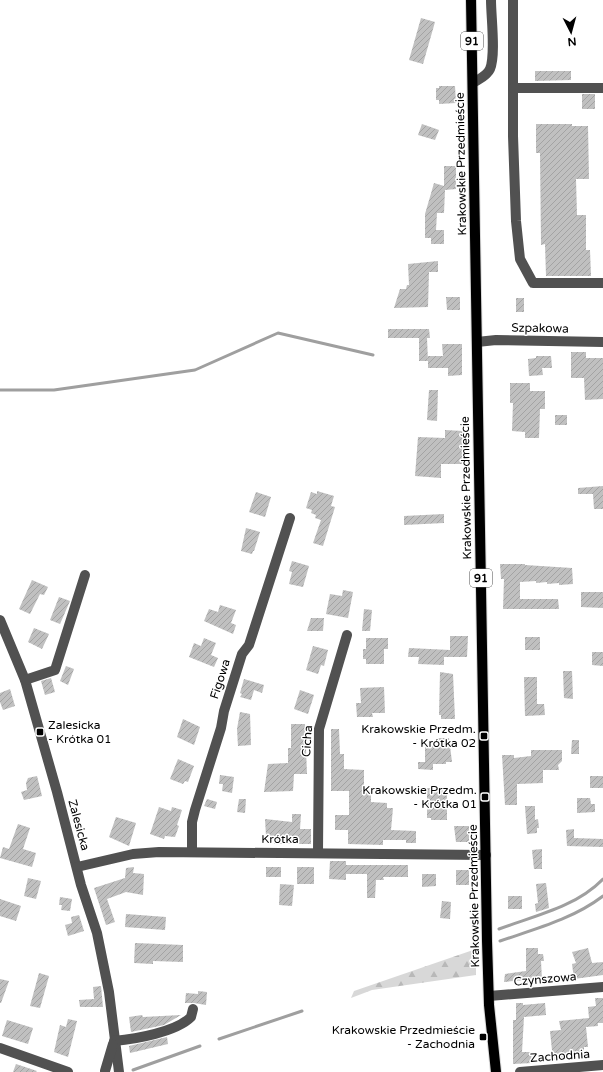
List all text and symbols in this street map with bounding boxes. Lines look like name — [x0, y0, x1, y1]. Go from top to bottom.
north arrow — [551, 12, 591, 52]
road number: 91 — [461, 32, 483, 50]
text: N — [567, 35, 577, 48]
street label: Krakowskie Przedmieście — [453, 92, 469, 236]
street label: Szpakowa — [511, 320, 569, 336]
street label: Krakowskie Przedmieście — [458, 416, 474, 560]
road number: 91 — [470, 569, 492, 587]
street label: Figowa — [207, 657, 233, 701]
place label: Zalesicka - Krótka 01 — [48, 718, 112, 746]
place label: Krakowskie Przedm. - Krótka 02 — [361, 722, 476, 750]
street label: Cicha — [299, 725, 315, 757]
marker: Zalesicka - Krótka 01 — [35, 727, 45, 737]
marker: Krakowskie Przedm. - Krótka 02 — [479, 731, 489, 741]
place label: Krakowskie Przedm. - Krótka 01 — [362, 783, 477, 811]
marker: Krakowskie Przedm. - Krótka 01 — [480, 792, 490, 802]
street label: Zalesicka — [65, 798, 93, 852]
street label: Krakowskie Przedmieście — [466, 824, 482, 968]
street label: Krótka — [261, 832, 299, 846]
street label: Czynszowa — [513, 969, 577, 989]
place label: Krakowskie Przedmieście - Zachodnia — [332, 1023, 475, 1051]
marker: Krakowskie Przedmieście - Zachodnia — [478, 1032, 488, 1042]
street label: Zachodnia — [530, 1047, 590, 1065]

